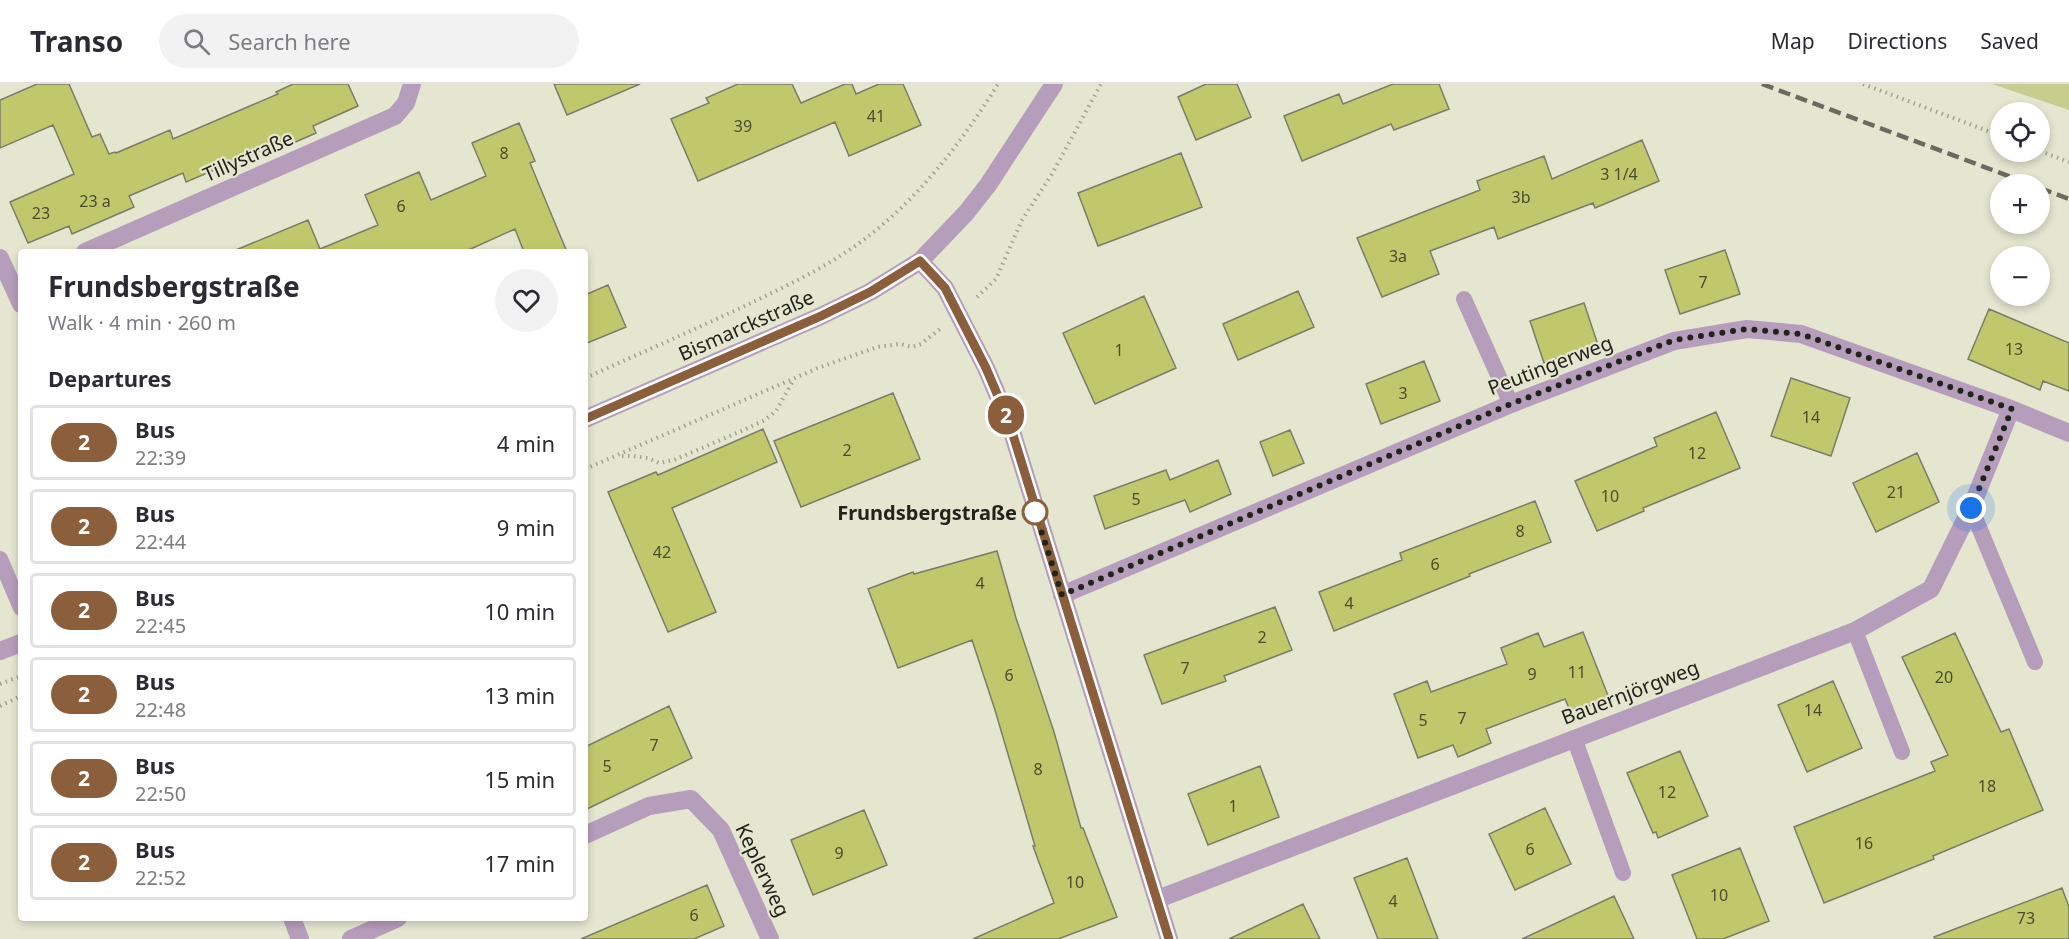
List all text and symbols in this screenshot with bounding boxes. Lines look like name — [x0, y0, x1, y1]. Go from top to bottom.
search box — [159, 14, 579, 68]
text: Transo — [30, 22, 123, 60]
icon: search — [180, 25, 213, 58]
text: Search here — [228, 26, 351, 56]
text: Map — [1771, 27, 1815, 55]
text: Directions — [1848, 27, 1947, 55]
text: Saved — [1980, 27, 2039, 55]
map controls — [1990, 102, 2050, 306]
button: locate — [1990, 102, 2050, 162]
house number: 41 — [867, 105, 885, 127]
house number: 39 — [734, 115, 752, 137]
street label: Tillystraße — [198, 124, 298, 188]
house number: 8 — [499, 142, 509, 164]
house number: 3 1/4 — [1600, 163, 1638, 185]
button: + — [1990, 174, 2050, 234]
house number: 3b — [1512, 186, 1531, 208]
house number: 23 a — [79, 190, 111, 212]
house number: 6 — [396, 195, 406, 217]
house number: 23 — [32, 202, 50, 224]
house number: 3a — [1389, 245, 1407, 267]
button: − — [1990, 246, 2050, 306]
text: Frundsbergstraße — [48, 267, 300, 305]
button: heart — [495, 269, 558, 332]
house number: 7 — [1698, 271, 1708, 293]
street label: Bismarckstraße — [674, 283, 818, 367]
text: Walk · 4 min · 260 m — [48, 309, 236, 336]
street label: Peutingerweg — [1484, 329, 1616, 401]
house number: 13 — [2005, 338, 2023, 360]
house number: 1 — [1114, 339, 1124, 361]
text: Departures — [48, 363, 172, 393]
house number: 3 — [1398, 382, 1408, 404]
line badge: 2 — [986, 396, 1026, 434]
text: 2 — [1000, 401, 1012, 429]
house number: 14 — [1802, 406, 1820, 428]
text: Bus — [135, 414, 175, 444]
text: 2 — [78, 428, 90, 456]
text: 4 min — [497, 428, 555, 458]
house number: 2 — [842, 439, 852, 461]
house number: 12 — [1688, 442, 1706, 464]
text: 22:39 — [135, 444, 186, 471]
house number: 21 — [1887, 481, 1905, 503]
house number: 10 — [1601, 485, 1619, 507]
house number: 5 — [1131, 488, 1141, 510]
your location — [1956, 493, 1986, 523]
text: Bus — [135, 498, 175, 528]
place label: Frundsbergstraße — [837, 499, 1017, 526]
marker: Frundsbergstraße — [1022, 499, 1048, 525]
text: 2 — [78, 512, 90, 540]
text: 9 min — [497, 512, 555, 542]
house number: 8 — [1515, 520, 1525, 542]
text: 22:44 — [135, 528, 186, 555]
house number: 42 — [653, 541, 671, 563]
house number: 6 — [1430, 553, 1440, 575]
house number: 4 — [975, 572, 985, 594]
text: Bus — [135, 582, 175, 612]
house number: 4 — [1344, 592, 1354, 614]
text: 2 — [78, 596, 90, 624]
text: 10 min — [484, 596, 555, 626]
text: 22:45 — [135, 612, 186, 639]
house number: 2 — [1257, 626, 1267, 648]
street label: Bauernjörgweg — [1557, 653, 1703, 731]
house number: 7 — [1180, 657, 1190, 679]
house number: 11 — [1568, 661, 1586, 683]
house number: 9 — [1527, 663, 1537, 685]
house number: 6 — [1004, 664, 1014, 686]
text: Bus — [135, 666, 175, 696]
house number: 20 — [1935, 666, 1953, 688]
text: 2 — [78, 680, 90, 708]
text: 13 min — [484, 680, 555, 710]
text: 22:48 — [135, 696, 186, 723]
house number: 14 — [1804, 699, 1822, 721]
house number: 7 — [1457, 707, 1467, 729]
house number: 5 — [1418, 709, 1428, 731]
house number: 7 — [649, 734, 659, 756]
text: Bus — [135, 750, 175, 780]
house number: 5 — [602, 755, 612, 777]
house number: 8 — [1033, 758, 1043, 780]
text: 2 — [78, 764, 90, 792]
text: 15 min — [484, 764, 555, 794]
house number: 18 — [1978, 775, 1996, 797]
text: 22:50 — [135, 780, 186, 807]
house number: 12 — [1658, 781, 1676, 803]
house number: 1 — [1228, 795, 1238, 817]
street label: Keplerweg — [730, 819, 796, 921]
house number: 16 — [1855, 832, 1873, 854]
text: Bus — [135, 834, 175, 864]
house number: 6 — [1525, 838, 1535, 860]
house number: 9 — [834, 842, 844, 864]
text: 2 — [78, 848, 90, 876]
text: 17 min — [484, 848, 555, 878]
text: 22:52 — [135, 864, 186, 891]
house number: 10 — [1066, 871, 1084, 893]
house number: 10 — [1710, 884, 1728, 906]
house number: 4 — [1388, 890, 1398, 912]
house number: 6 — [689, 904, 699, 926]
house number: 73 — [2017, 907, 2035, 929]

